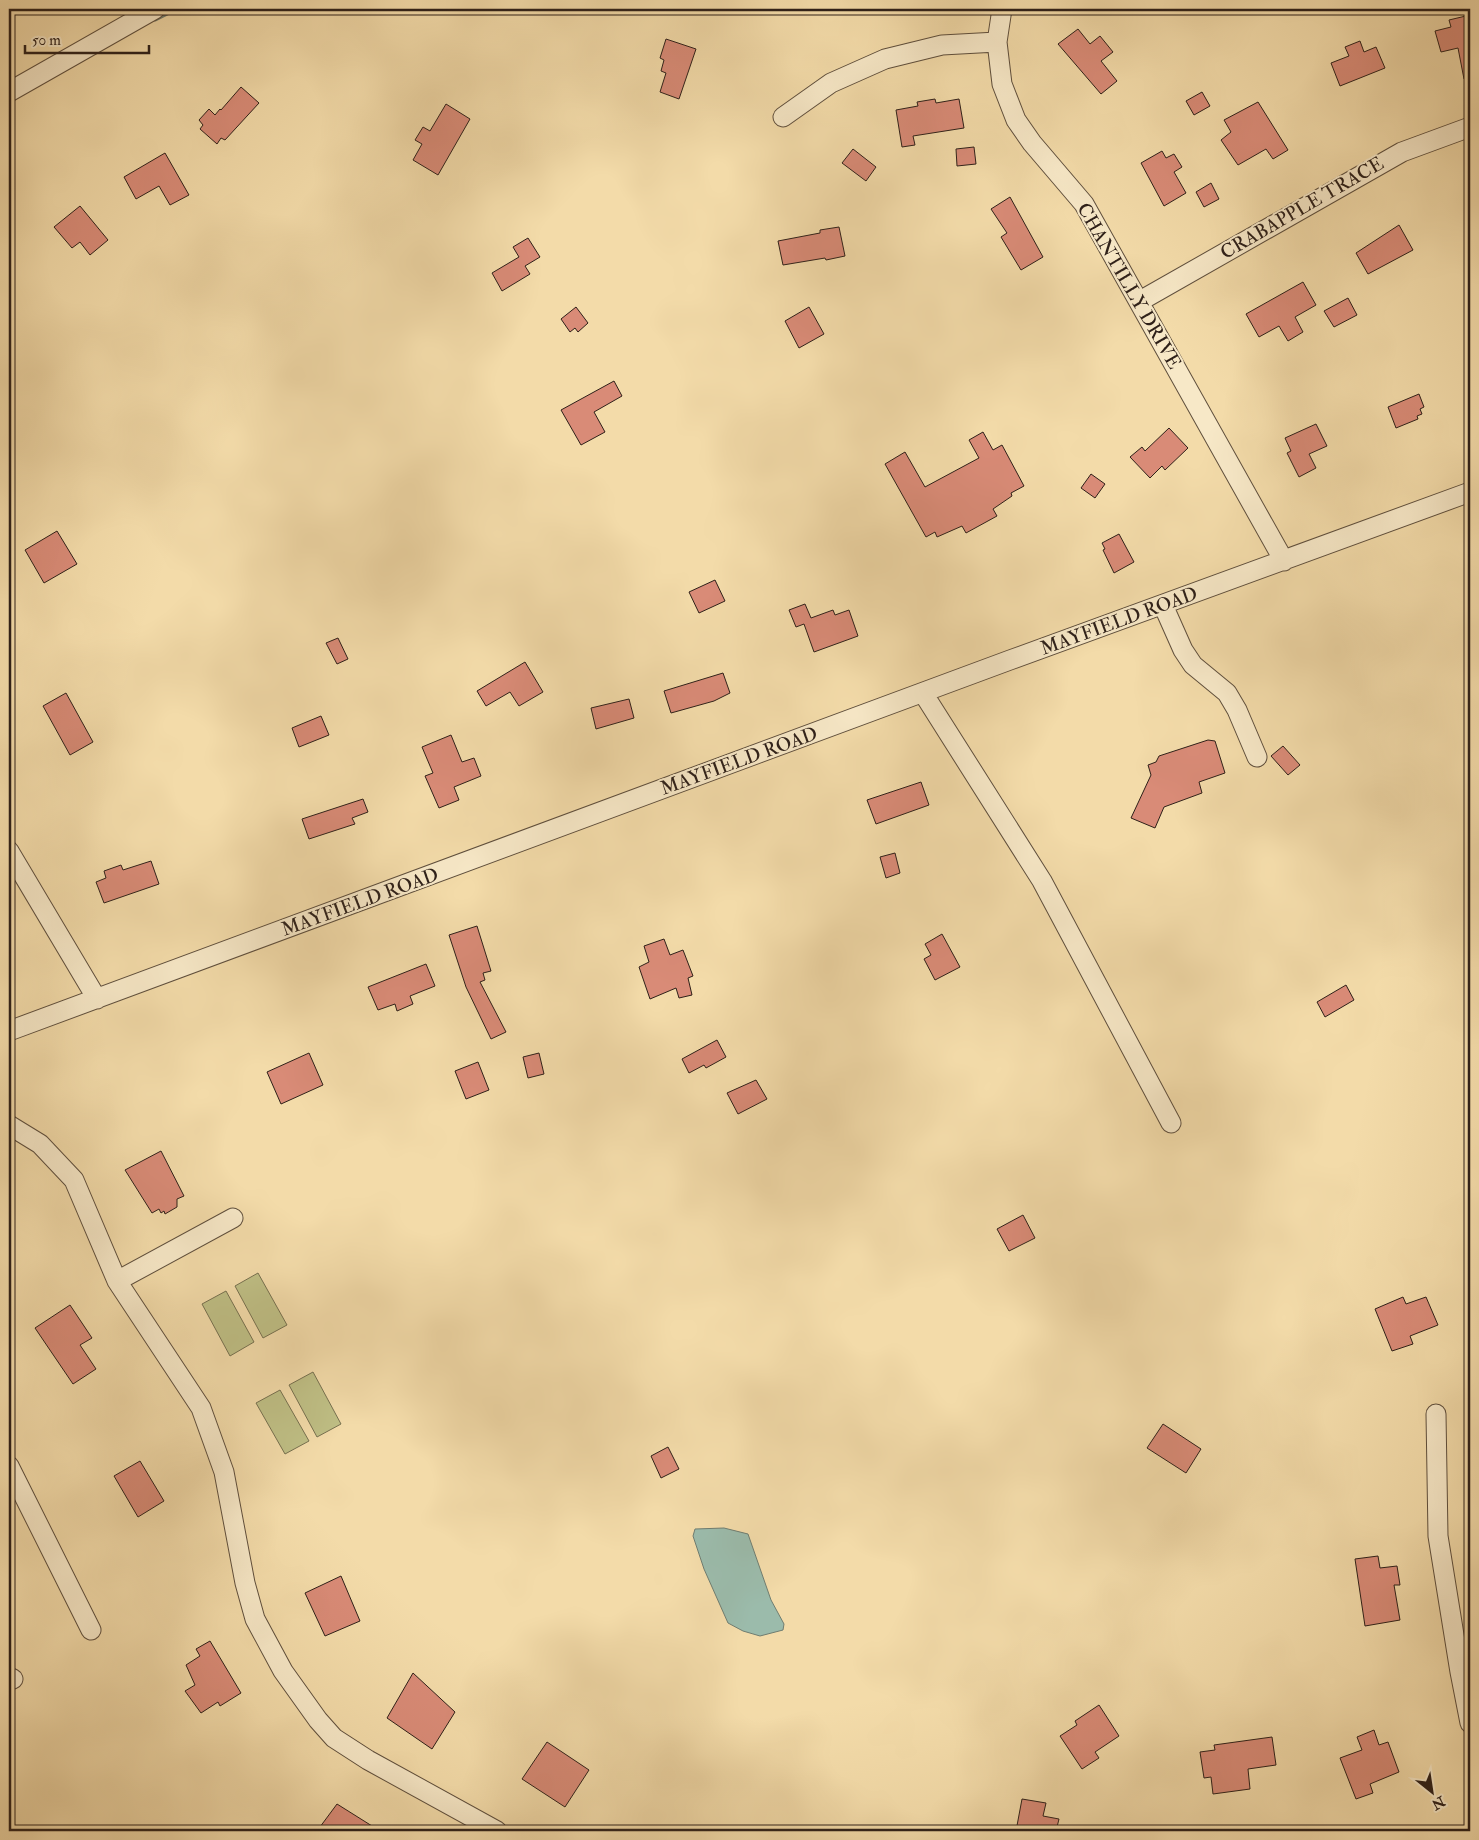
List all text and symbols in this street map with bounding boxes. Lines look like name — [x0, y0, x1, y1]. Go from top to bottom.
scale bar — [25, 22, 149, 54]
text: 50 m — [32, 31, 61, 50]
street label: CRABAPPLE TRACE — [1216, 151, 1388, 265]
street label: CHANTILLY DRIVE — [1072, 199, 1187, 374]
street label: MAYFIELD ROAD — [1037, 581, 1201, 661]
street label: MAYFIELD ROAD — [657, 721, 821, 801]
street label: MAYFIELD ROAD — [278, 862, 442, 942]
north arrow — [1406, 1768, 1456, 1818]
text: N — [1428, 1792, 1449, 1814]

